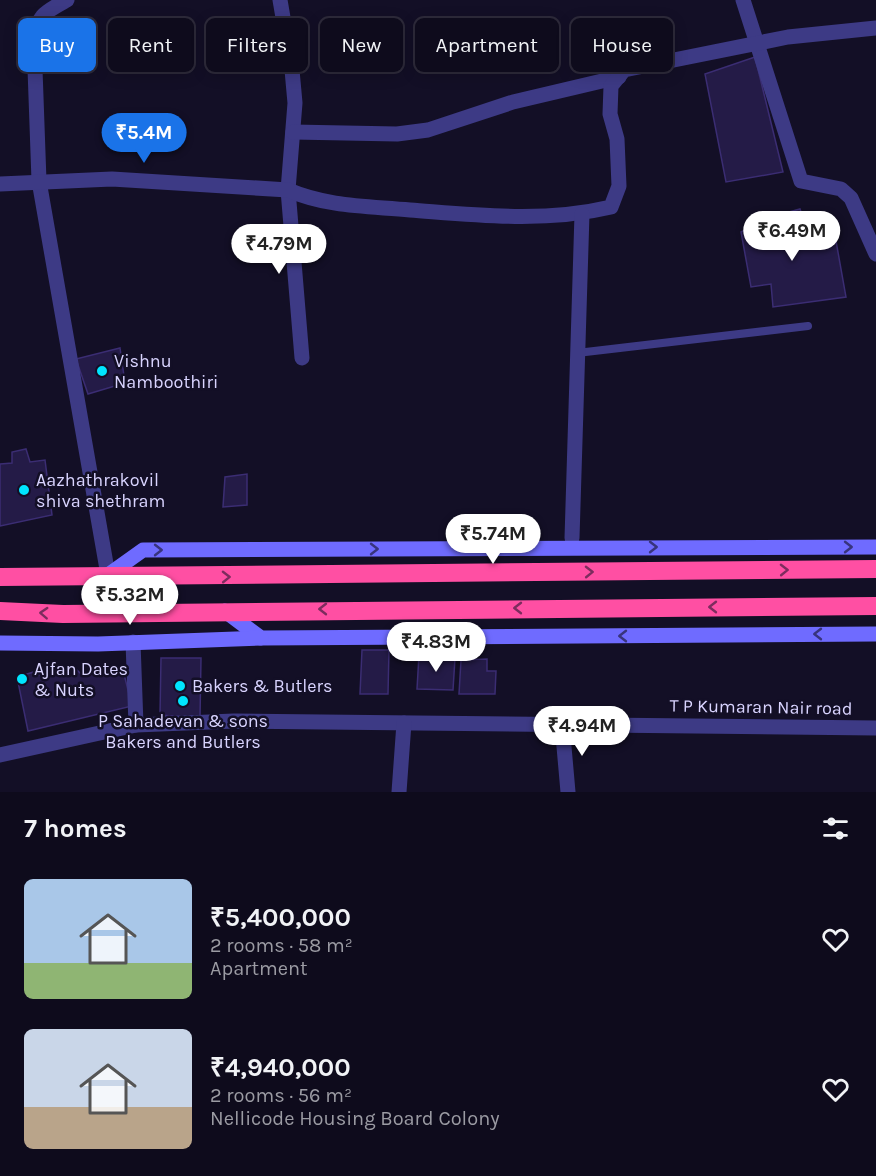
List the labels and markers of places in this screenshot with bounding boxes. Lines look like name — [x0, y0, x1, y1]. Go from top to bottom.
pin: ₹5.4M — [102, 113, 186, 164]
pin: ₹6.49M — [743, 211, 841, 262]
pin: ₹4.79M — [230, 224, 328, 275]
place label: Vishnu Namboothiri — [114, 350, 218, 393]
marker: Vishnu Namboothiri — [95, 364, 109, 378]
place label: Aazhathrakovil shiva shethram — [36, 469, 165, 512]
marker: Aazhathrakovil shiva shethram — [17, 483, 31, 497]
pin: ₹5.74M — [444, 514, 542, 565]
pin: ₹5.32M — [81, 575, 179, 626]
pin: ₹4.83M — [387, 622, 485, 673]
place label: Ajfan Dates & Nuts — [34, 658, 128, 701]
marker: Ajfan Dates & Nuts — [15, 672, 29, 686]
place label: Bakers & Butlers — [192, 675, 333, 697]
marker: Bakers & Butlers — [173, 679, 187, 693]
marker: P Sahadevan & sons Bakers and Butlers — [176, 694, 190, 708]
pin: ₹4.94M — [533, 706, 631, 757]
place label: P Sahadevan & sons Bakers and Butlers — [98, 710, 268, 753]

